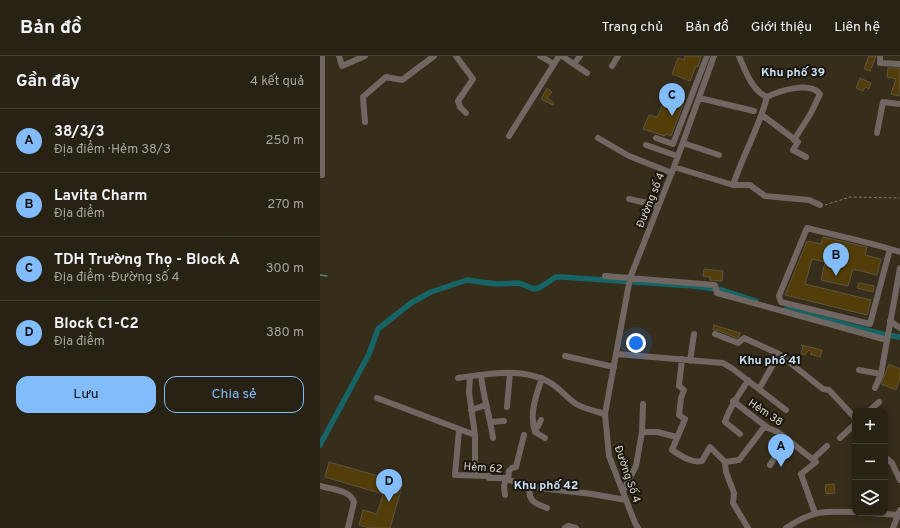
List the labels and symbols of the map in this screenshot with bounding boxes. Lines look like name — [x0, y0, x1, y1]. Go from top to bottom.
district label: Khu phố 39 — [761, 65, 825, 81]
pin: C — [659, 83, 685, 116]
street label: Đường số 4 — [634, 171, 668, 230]
pin: B — [823, 243, 849, 276]
your location — [626, 333, 646, 353]
district label: Khu phố 41 — [739, 353, 801, 369]
street label: Hẻm 38 — [745, 396, 786, 430]
pin: A — [768, 434, 794, 467]
street label: Đường Số 4 — [611, 444, 643, 505]
street label: Hẻm 62 — [463, 460, 503, 476]
pin: D — [376, 469, 402, 502]
district label: Khu phố 42 — [514, 478, 578, 494]

